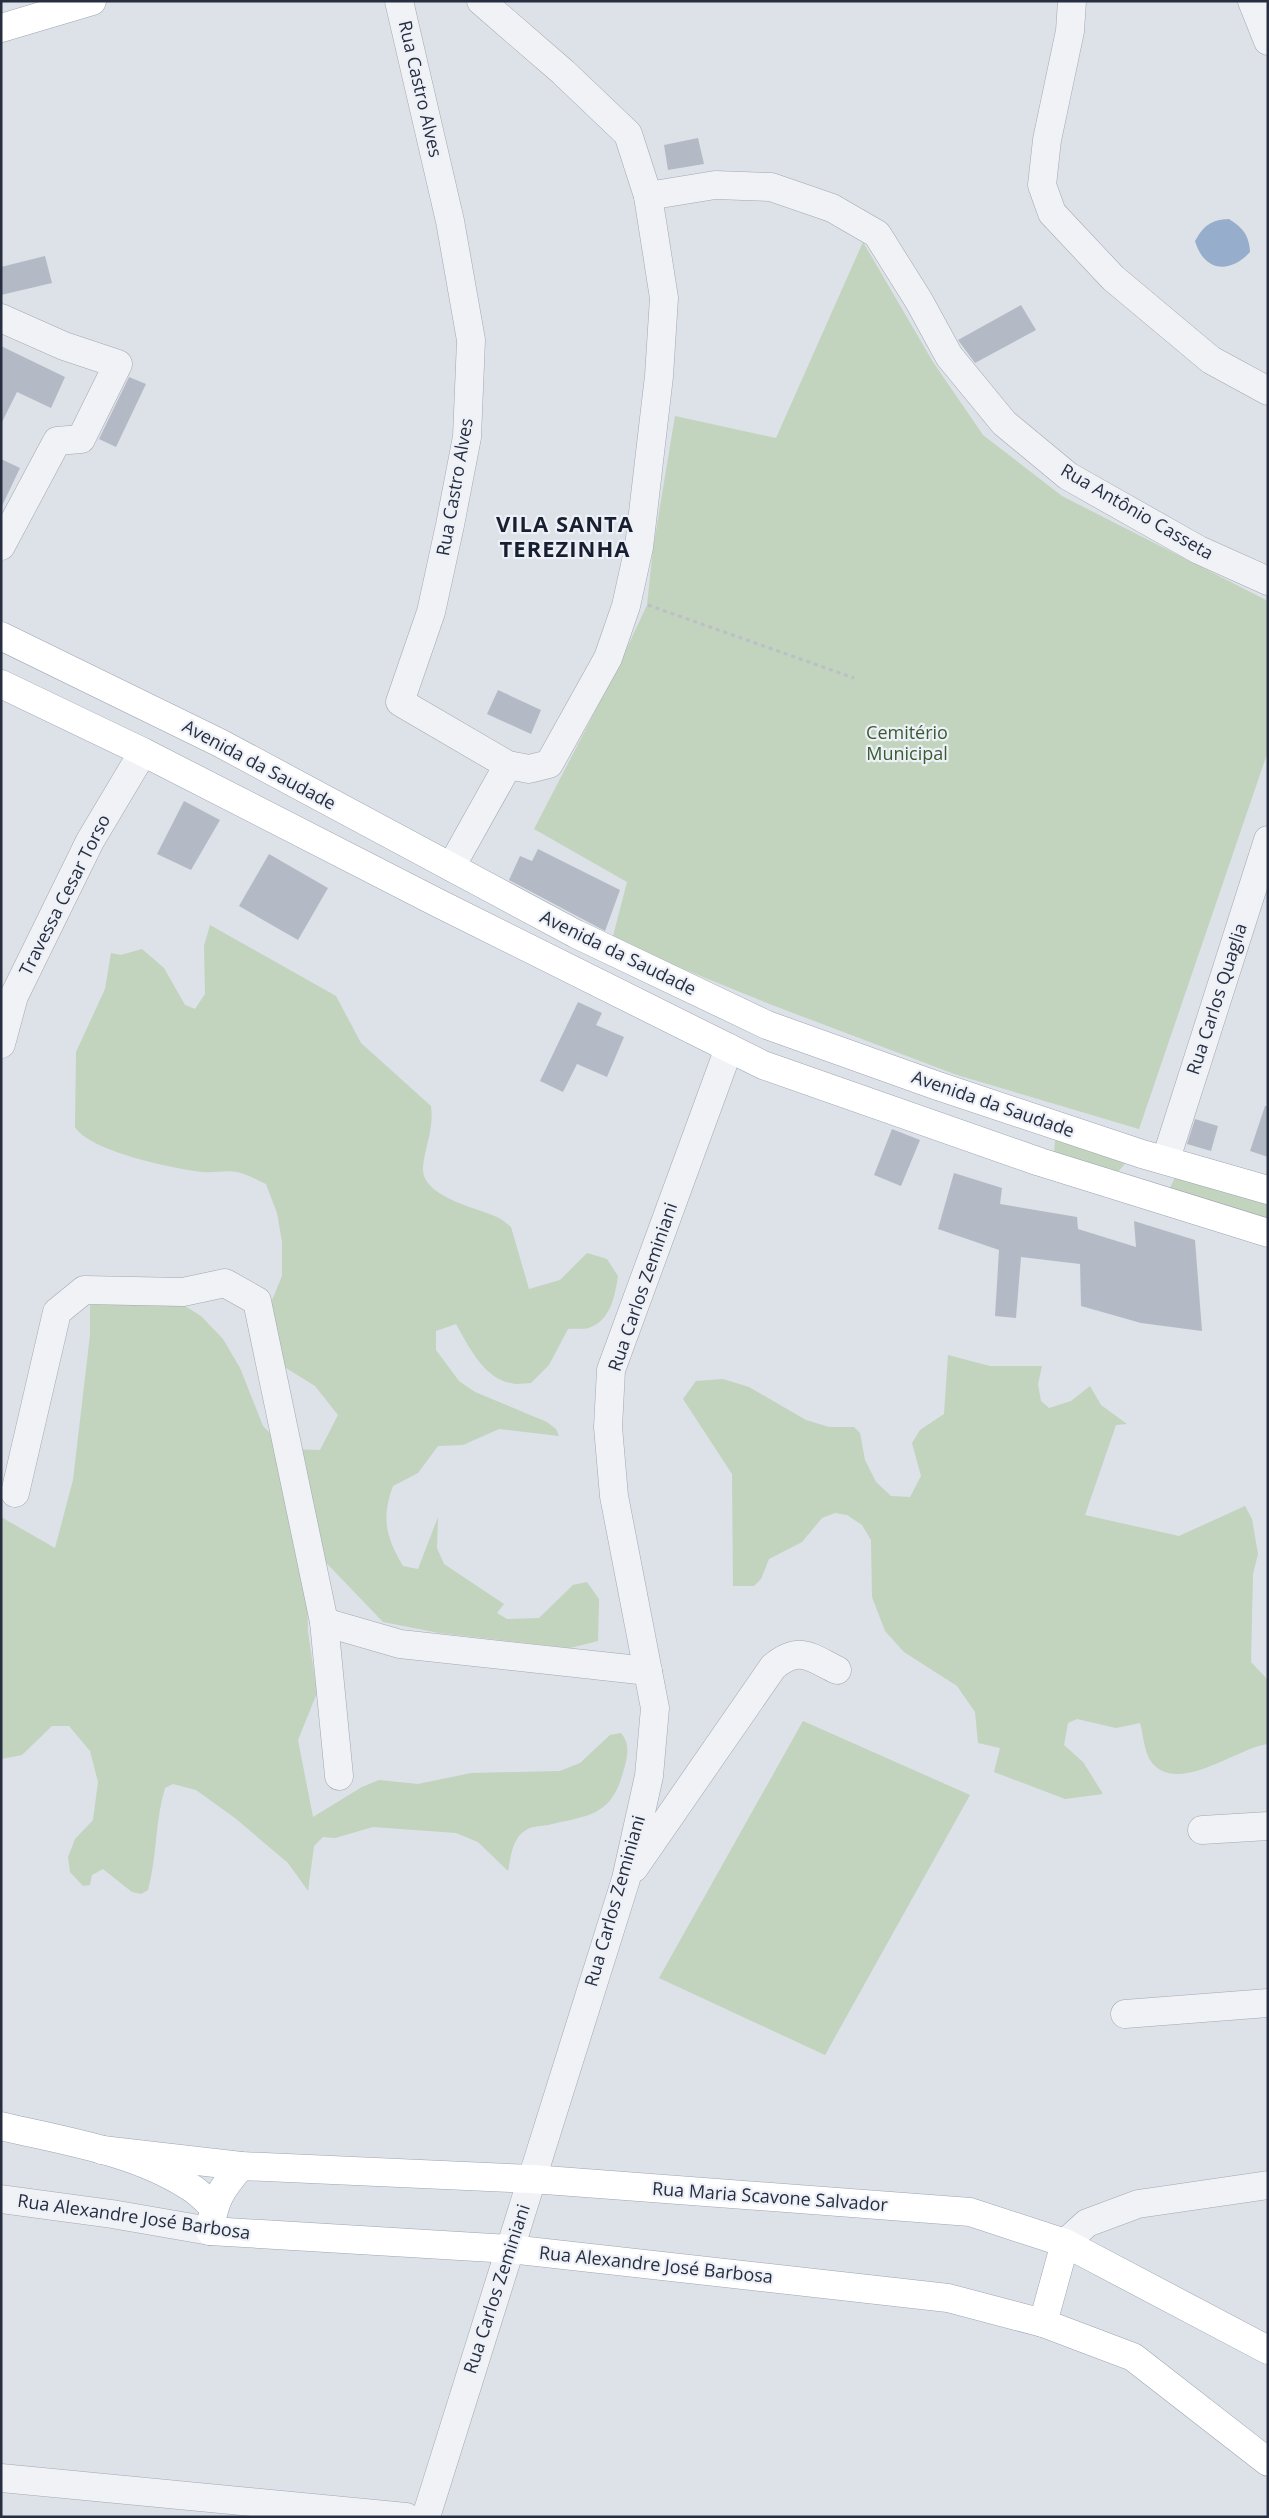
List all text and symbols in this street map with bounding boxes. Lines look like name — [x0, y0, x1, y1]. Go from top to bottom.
street label: Rua Castro Alves — [394, 18, 448, 159]
street label: Rua Castro Alves — [430, 416, 478, 558]
street label: Rua Antônio Casseta — [1057, 458, 1218, 565]
district label: VILA SANTA TEREZINHA — [496, 508, 634, 563]
street label: Avenida da Saudade — [179, 713, 340, 815]
park label: Cemitério Municipal — [866, 720, 948, 765]
street label: Travessa Cesar Torso — [13, 810, 115, 979]
street label: Avenida da Saudade — [537, 904, 700, 1000]
street label: Rua Carlos Quaglia — [1180, 920, 1252, 1078]
street label: Avenida da Saudade — [909, 1064, 1078, 1142]
street label: Rua Carlos Zeminiani — [602, 1199, 682, 1374]
street label: Rua Carlos Zeminiani — [578, 1812, 650, 1989]
street label: Rua Maria Scavone Salvador — [651, 2176, 889, 2216]
street label: Rua Alexandre José Barbosa — [16, 2188, 252, 2244]
street label: Rua Carlos Zeminiani — [457, 2201, 535, 2377]
street label: Rua Alexandre José Barbosa — [538, 2240, 774, 2288]

